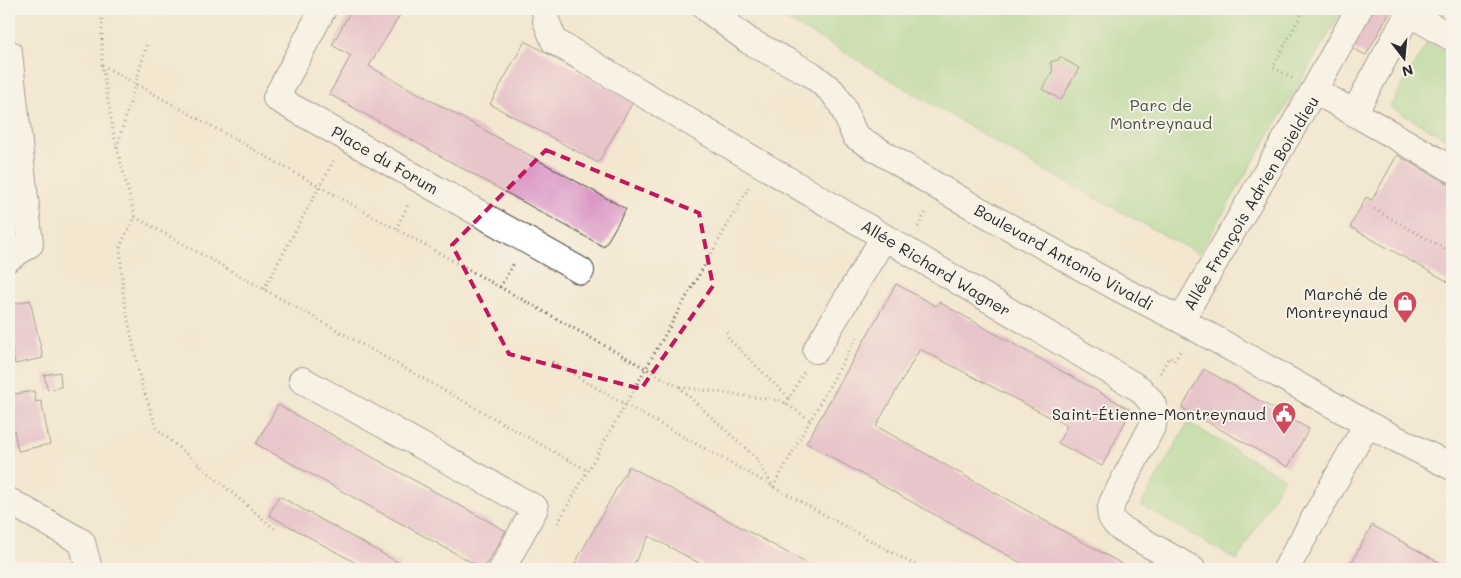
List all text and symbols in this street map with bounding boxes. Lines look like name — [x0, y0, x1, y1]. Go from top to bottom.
north arrow — [1378, 32, 1428, 82]
text: N — [1400, 60, 1415, 82]
street label: Allée François Adrien Boieldieu — [1178, 92, 1323, 314]
park label: Parc de Montreynaud — [1110, 94, 1212, 133]
street label: Place du Forum — [328, 120, 443, 199]
street label: Boulevard Antonio Vivaldi — [971, 199, 1157, 315]
street label: Allée Richard Wagner — [858, 215, 1015, 321]
place label: Marché de Montreynaud — [1286, 283, 1388, 322]
shop icon: Marché de Montreynaud — [1392, 290, 1418, 324]
public building icon: Saint-Étienne-Montreynaud — [1271, 401, 1297, 435]
place label: Saint-Étienne-Montreynaud — [1052, 403, 1266, 424]

